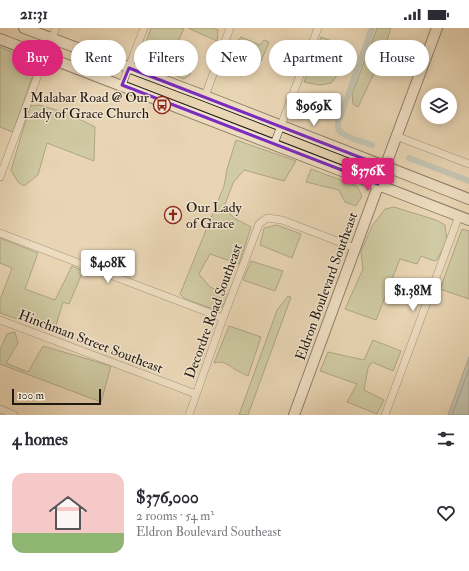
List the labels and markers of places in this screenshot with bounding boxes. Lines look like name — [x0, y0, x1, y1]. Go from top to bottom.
place label: Malabar Road @ Our Lady of Grace Church — [23, 89, 150, 123]
pin: $969K — [286, 93, 342, 127]
bus stop icon: Malabar Road @ Our Lady of Grace Church — [152, 95, 172, 115]
pin: $376K — [340, 158, 396, 192]
place label: Our Lady of Grace — [186, 199, 243, 232]
church icon: Our Lady of Grace — [163, 205, 183, 225]
pin: $408K — [80, 250, 136, 284]
pin: $1.38M — [380, 278, 446, 312]

